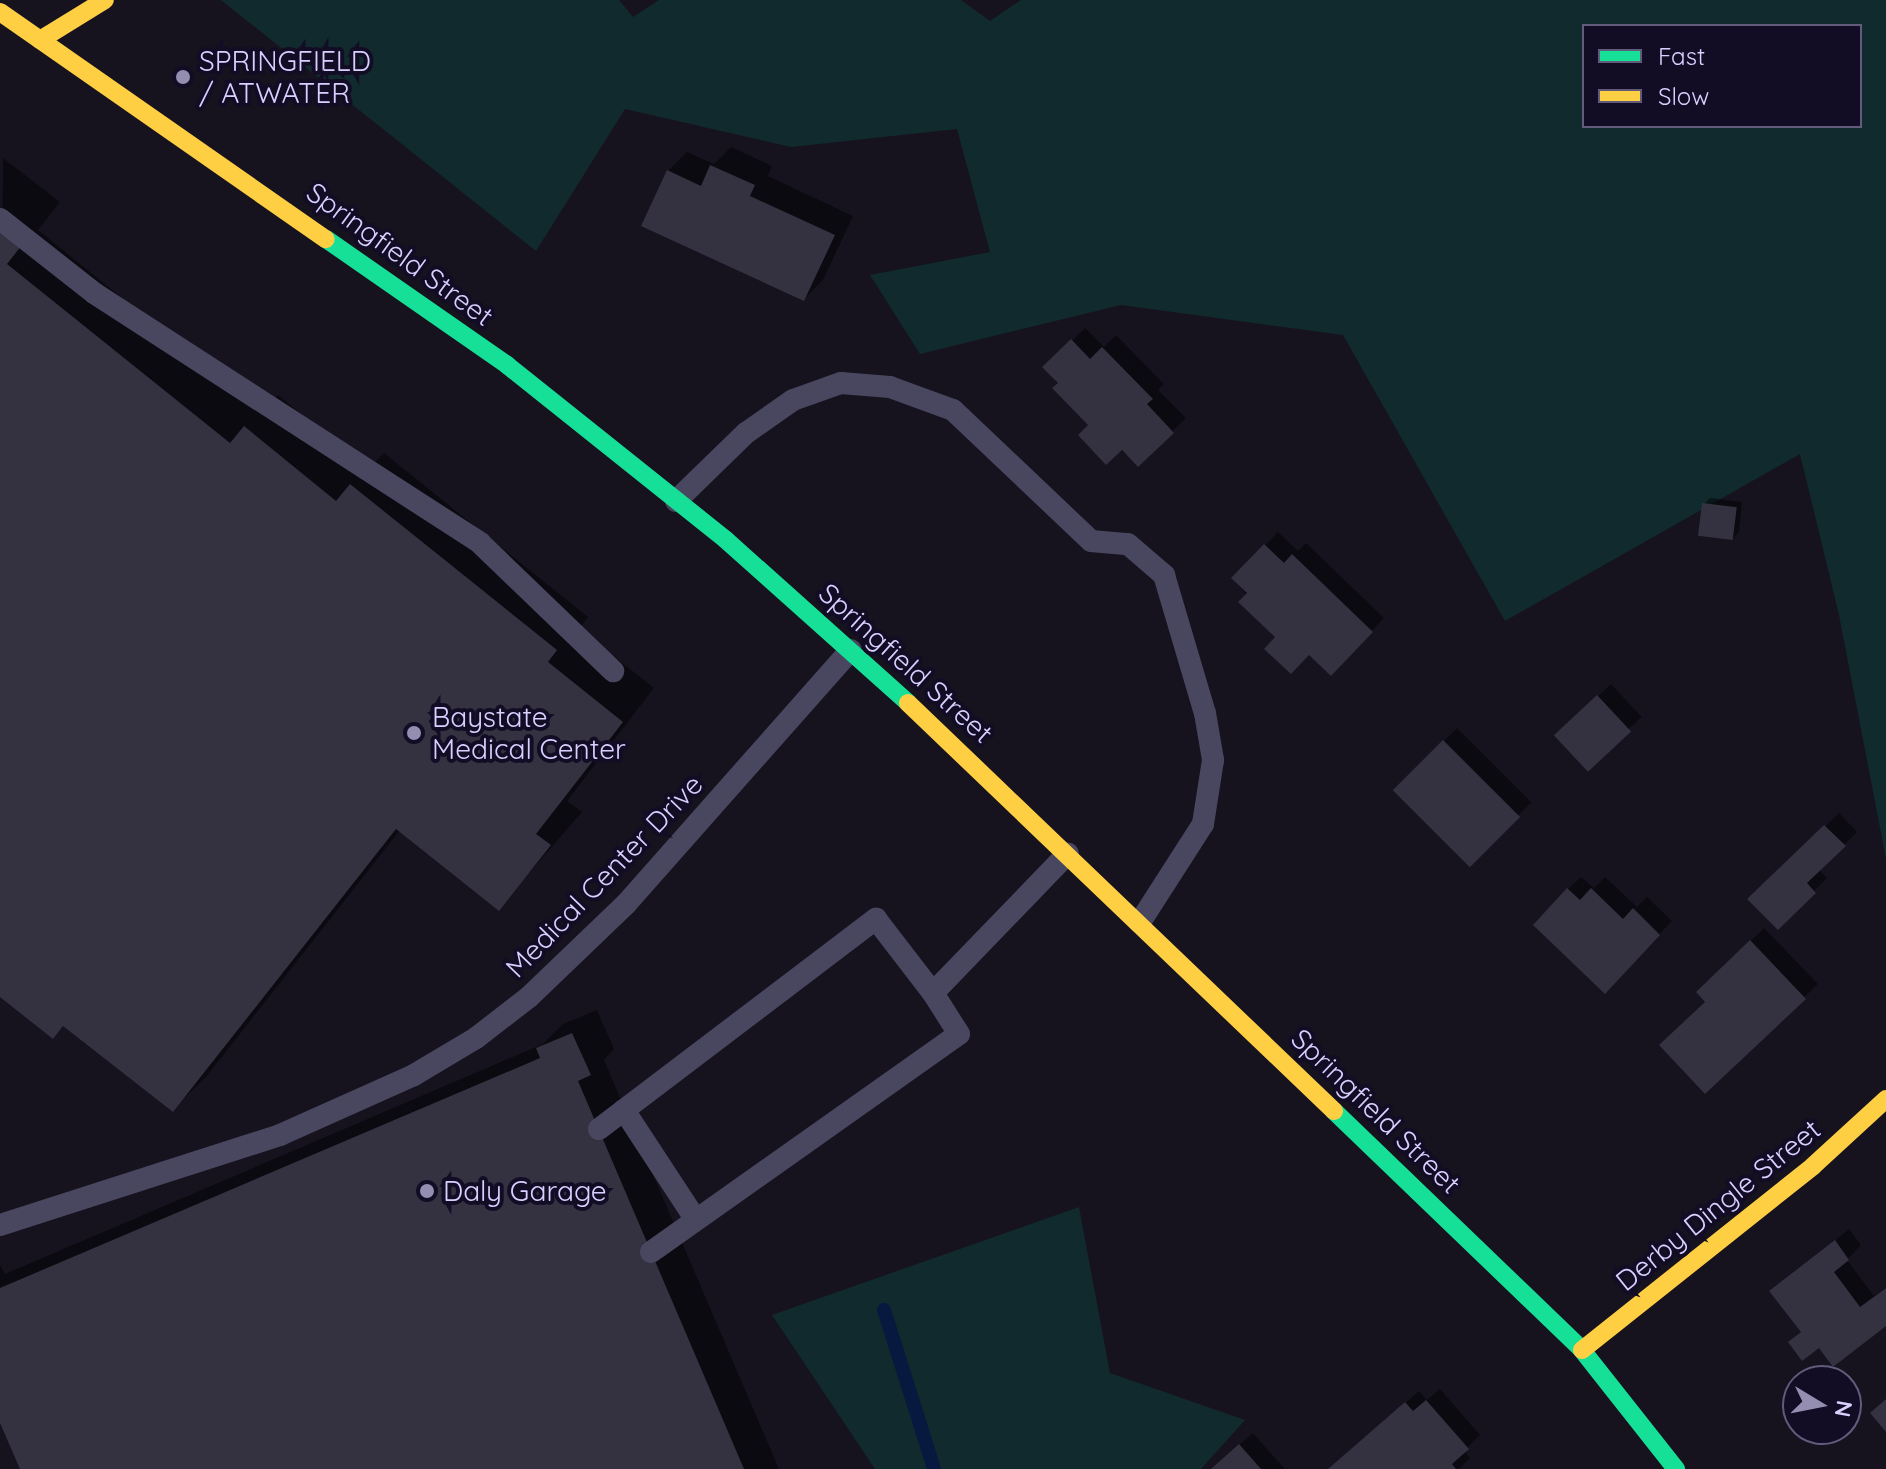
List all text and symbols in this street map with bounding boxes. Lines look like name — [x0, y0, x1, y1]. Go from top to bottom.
legend — [1582, 24, 1862, 128]
text: Fast — [1658, 41, 1705, 71]
place label: SPRINGFIELD / ATWATER — [199, 44, 371, 110]
marker: SPRINGFIELD / ATWATER — [174, 68, 192, 86]
text: Slow — [1658, 81, 1709, 111]
street label: Springfield Street — [300, 175, 500, 333]
street label: Springfield Street — [812, 576, 1000, 750]
place label: Baystate Medical Center — [432, 700, 626, 766]
marker: Baystate Medical Center — [403, 722, 425, 744]
street label: Medical Center Drive — [499, 768, 709, 984]
street label: Springfield Street — [1284, 1022, 1468, 1200]
street label: Derby Dingle Street — [1609, 1112, 1827, 1298]
place label: Daly Garage — [443, 1174, 607, 1208]
marker: Daly Garage — [418, 1182, 436, 1200]
north arrow — [1782, 1365, 1862, 1445]
text: N — [1828, 1398, 1859, 1419]

